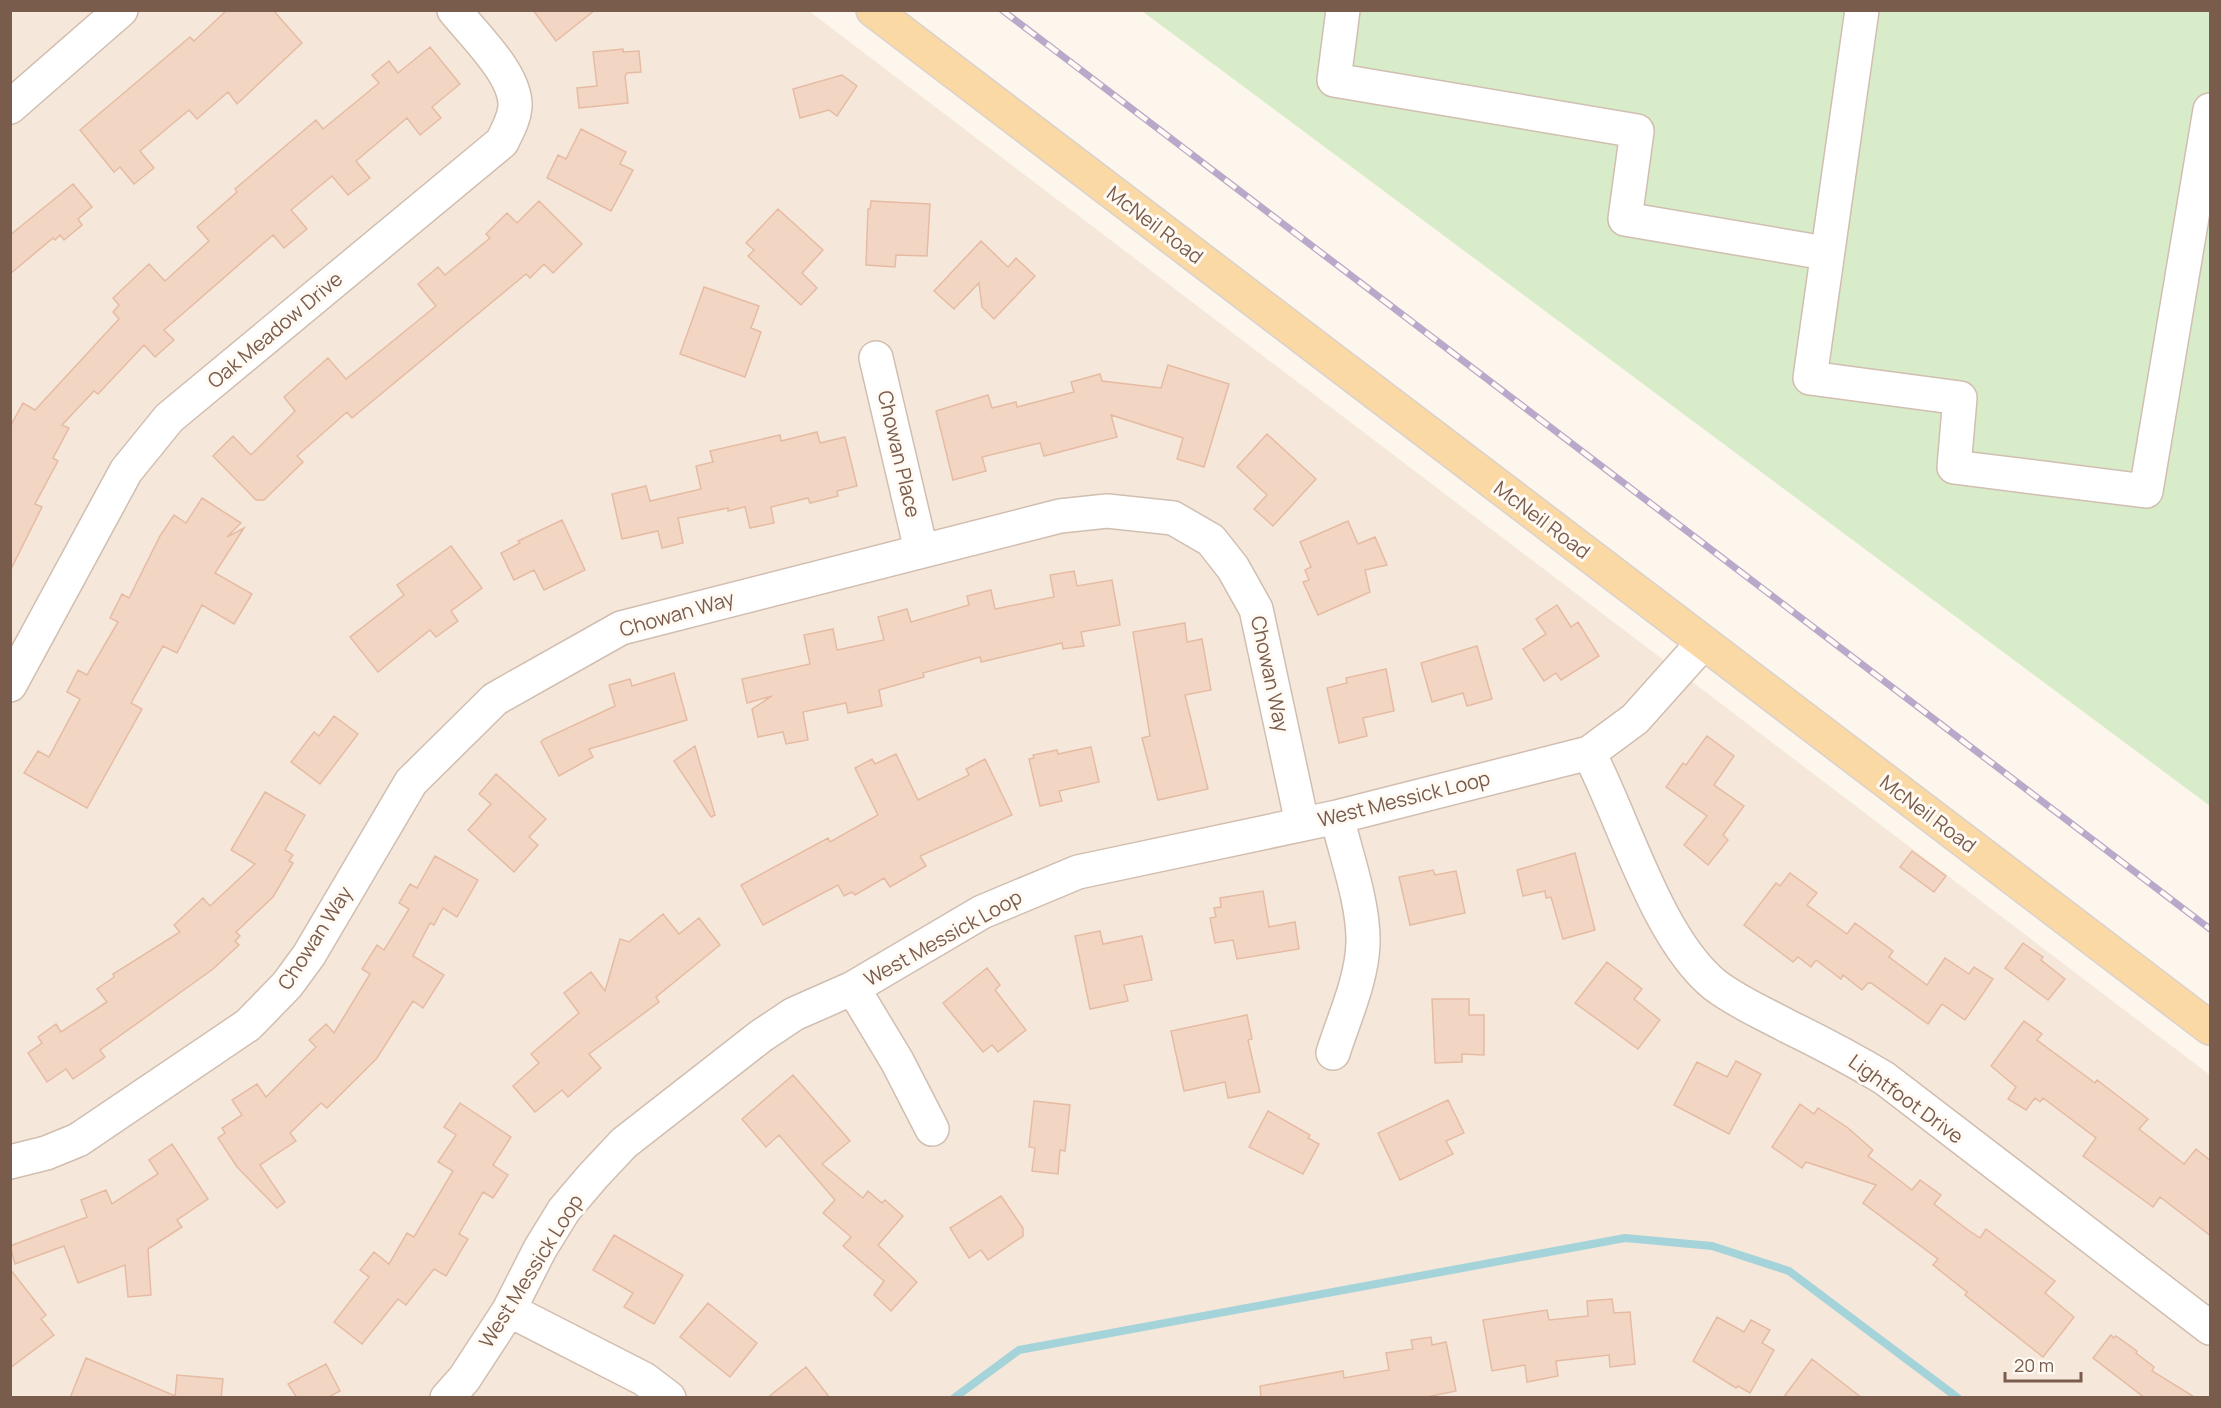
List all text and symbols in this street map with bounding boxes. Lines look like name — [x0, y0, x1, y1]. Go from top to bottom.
street label: McNeil Road — [1102, 180, 1209, 270]
street label: Oak Meadow Drive — [202, 265, 348, 394]
street label: Chowan Place — [872, 388, 927, 520]
street label: McNeil Road — [1489, 475, 1596, 565]
street label: Chowan Way — [616, 584, 738, 643]
street label: Chowan Way — [1245, 613, 1296, 735]
street label: West Messick Loop — [1315, 764, 1493, 833]
street label: McNeil Road — [1875, 769, 1982, 859]
street label: Chowan Way — [271, 880, 358, 995]
street label: West Messick Loop — [859, 883, 1027, 992]
street label: Lightfoot Drive — [1843, 1048, 1969, 1149]
street label: West Messick Loop — [472, 1189, 589, 1353]
scale bar — [2005, 1345, 2082, 1383]
text: 20 m — [2014, 1353, 2054, 1377]

